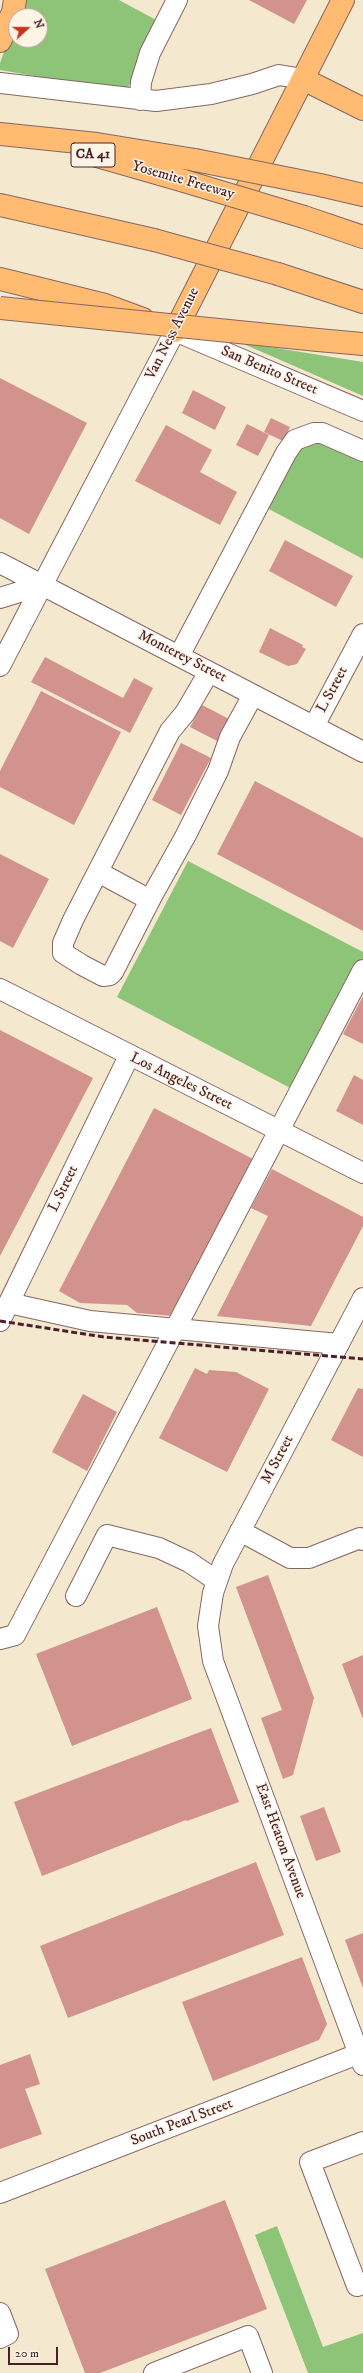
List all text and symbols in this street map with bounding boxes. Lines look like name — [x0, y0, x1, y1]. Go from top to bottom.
north arrow — [8, 8, 48, 48]
text: N — [30, 17, 46, 31]
road number: CA 41 — [71, 143, 115, 167]
street label: Yosemite Freeway — [130, 158, 236, 204]
street label: Van Ness Avenue — [142, 285, 204, 383]
street label: San Benito Street — [218, 343, 320, 399]
street label: Monterey Street — [135, 627, 229, 687]
street label: L Street — [313, 664, 353, 716]
street label: Los Angeles Street — [127, 1049, 235, 1115]
street label: L Street — [45, 1163, 83, 1215]
street label: M Street — [258, 1433, 298, 1487]
street label: East Heaton Avenue — [251, 1781, 309, 1901]
street label: South Pearl Street — [128, 2095, 236, 2151]
scale bar — [10, 2339, 60, 2365]
text: 20 m — [15, 2346, 39, 2361]

